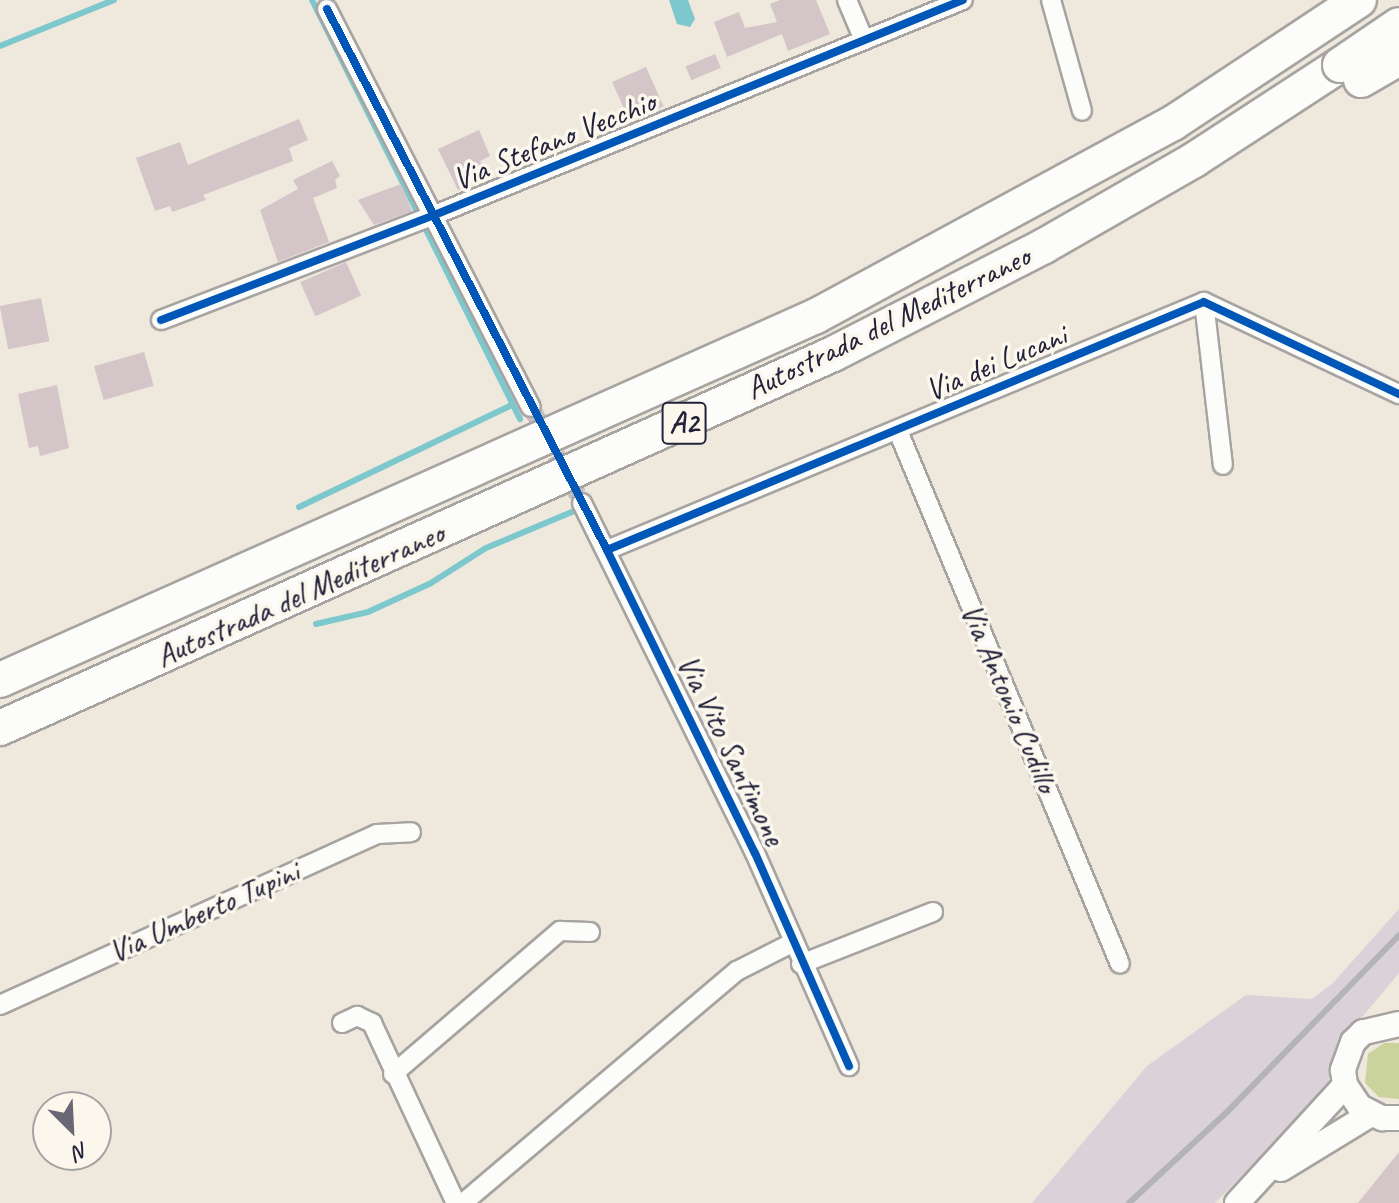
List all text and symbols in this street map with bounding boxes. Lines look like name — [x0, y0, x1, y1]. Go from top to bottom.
street label: Via Stefano Vecchio — [447, 83, 661, 199]
street label: Autostrada del Mediterraneo — [739, 237, 1037, 409]
street label: Via dei Lucani — [921, 316, 1071, 410]
road number: A2 — [660, 397, 708, 449]
street label: Autostrada del Mediterraneo — [150, 514, 450, 676]
street label: Via Antonio Cudillo — [952, 598, 1066, 798]
street label: Via Vito Santimone — [668, 648, 794, 852]
street label: Via Umberto Tupini — [103, 853, 305, 971]
north arrow — [32, 1091, 112, 1171]
text: N — [69, 1136, 93, 1167]

